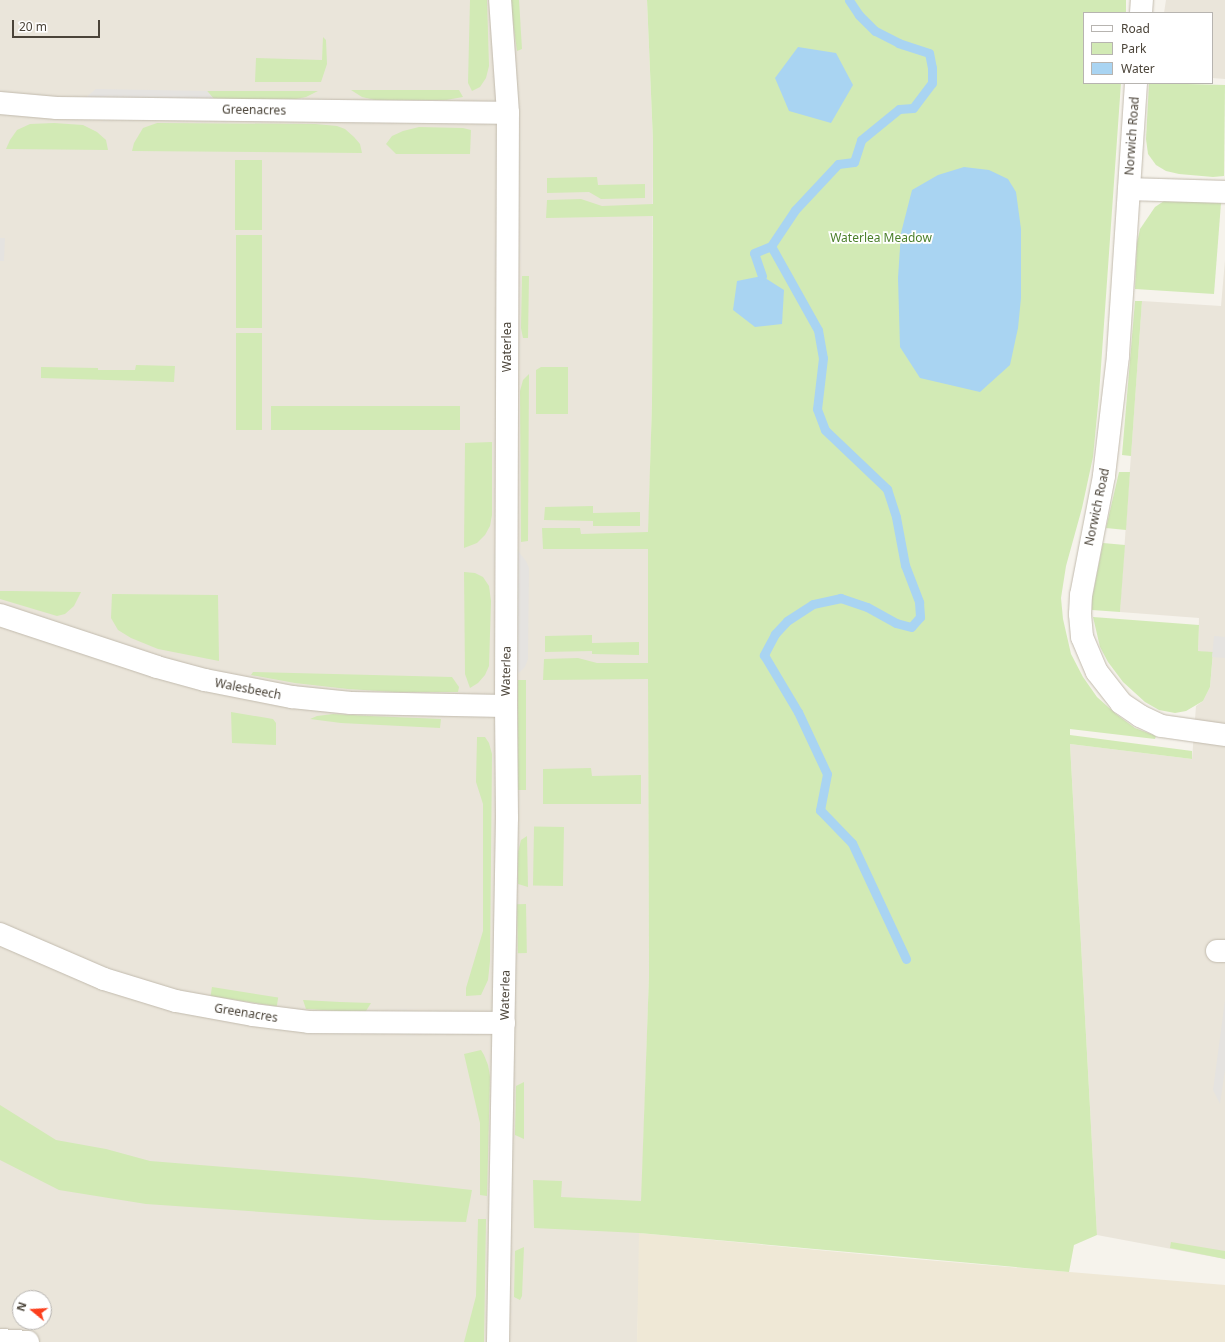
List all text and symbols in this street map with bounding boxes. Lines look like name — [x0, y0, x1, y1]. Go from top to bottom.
scale bar — [14, 12, 102, 38]
legend — [1083, 12, 1213, 84]
text: 20 m — [19, 18, 47, 35]
text: Road — [1121, 20, 1150, 37]
text: Park — [1121, 40, 1146, 57]
text: Water — [1121, 60, 1155, 77]
street label: Norwich Road — [1122, 96, 1142, 176]
street label: Greenacres — [222, 102, 286, 118]
park label: Waterlea Meadow — [830, 231, 932, 245]
street label: Waterlea — [500, 322, 514, 372]
street label: Norwich Road — [1082, 467, 1112, 547]
street label: Waterlea — [498, 646, 514, 696]
street label: Walesbeech — [214, 676, 282, 702]
street label: Waterlea — [497, 970, 513, 1020]
street label: Greenacres — [213, 1001, 279, 1025]
north arrow — [12, 1290, 52, 1330]
text: N — [13, 1300, 30, 1313]

